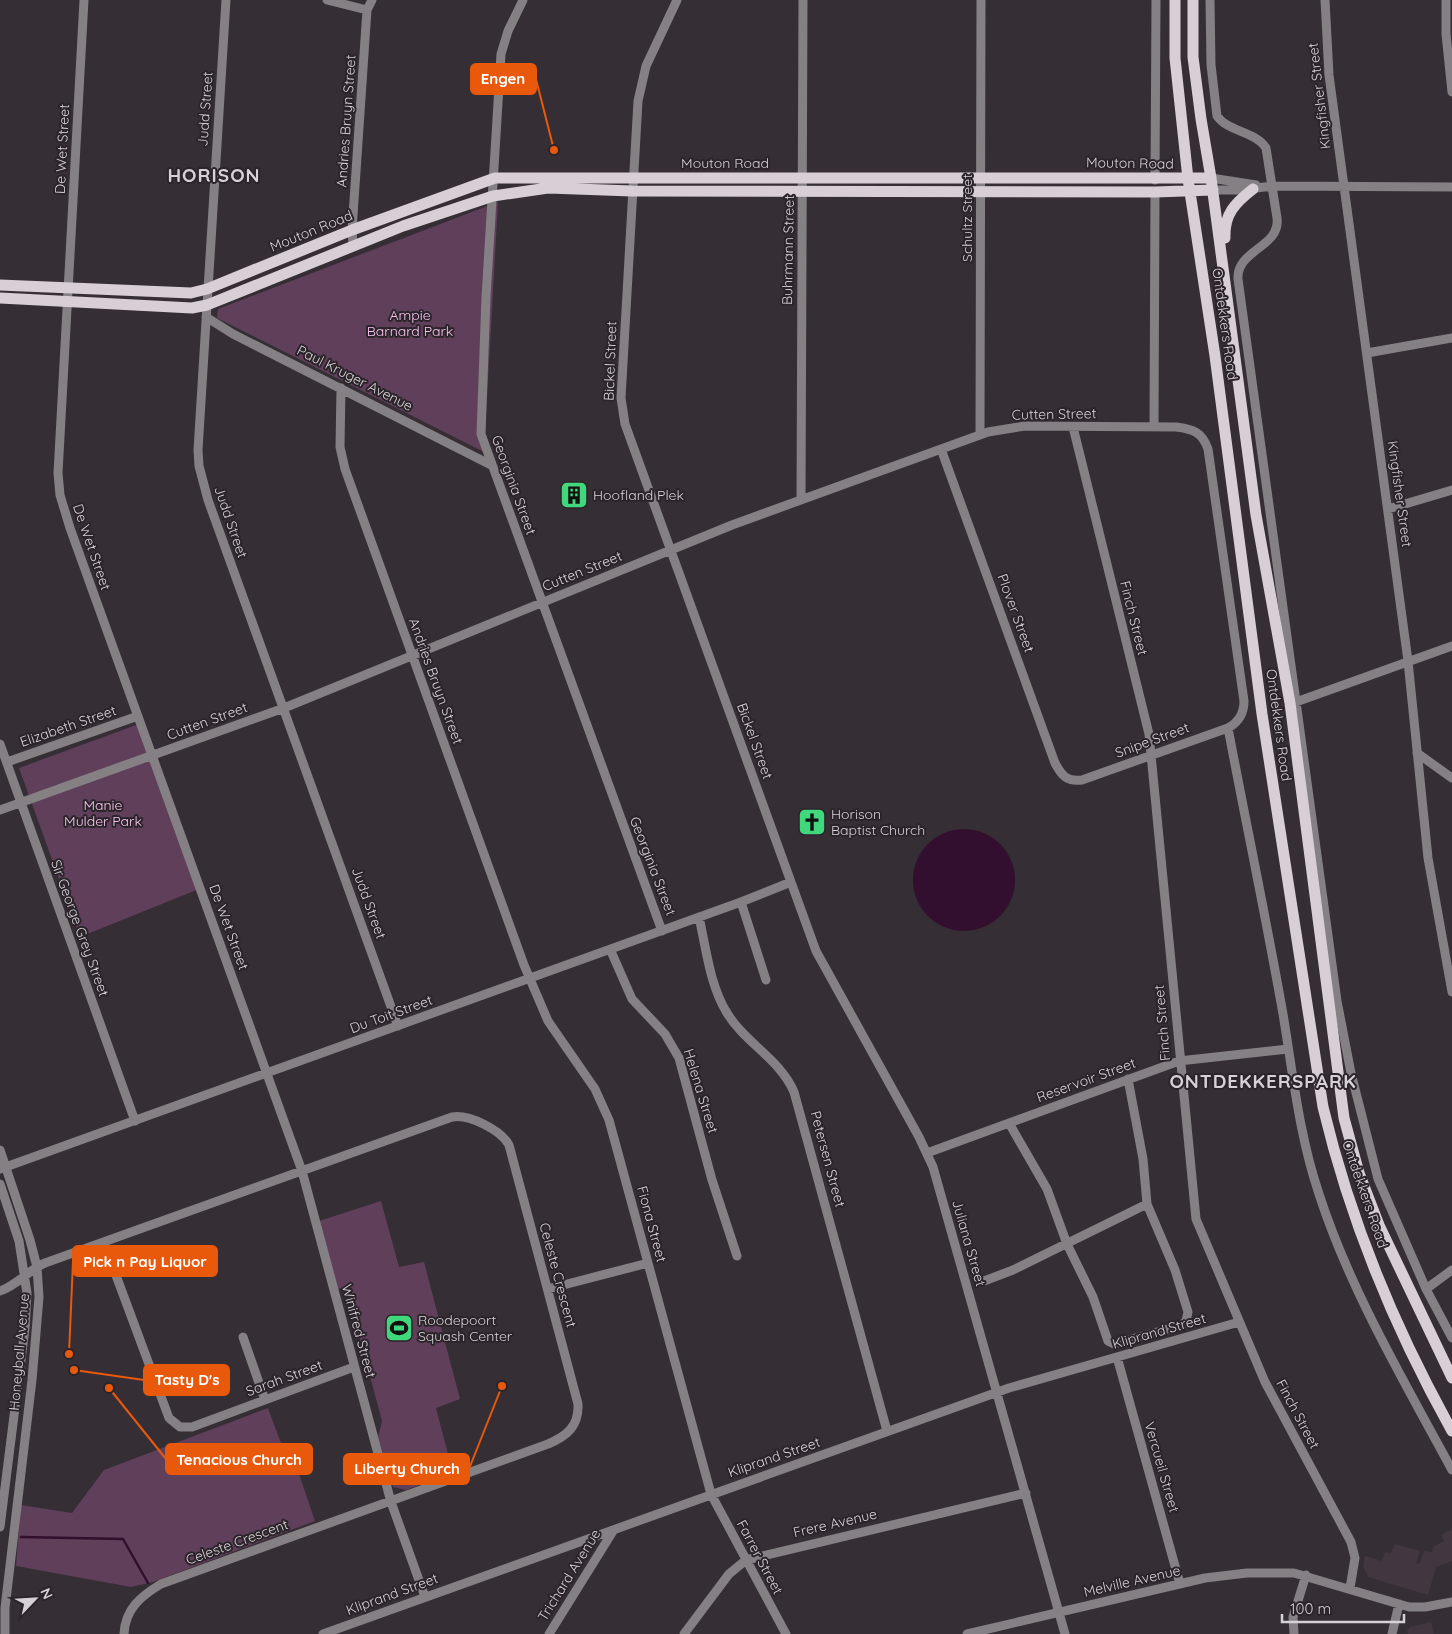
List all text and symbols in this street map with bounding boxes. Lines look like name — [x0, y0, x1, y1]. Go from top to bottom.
street label: Kingfisher Street — [1304, 41, 1334, 150]
street label: Andries Bruyn Street — [332, 54, 360, 188]
callout: Engen — [471, 64, 536, 94]
text: Engen — [481, 69, 525, 88]
street label: Judd Street — [193, 71, 217, 147]
street label: De Wet Street — [51, 103, 73, 194]
street label: Mouton Road — [1086, 153, 1174, 173]
street label: Mouton Road — [681, 154, 769, 172]
district label: HORISON — [167, 163, 261, 187]
street label: Schultz Street — [958, 174, 976, 262]
street label: Buhrmann Street — [778, 195, 798, 305]
street label: Mouton Road — [267, 206, 355, 256]
street label: Ontdekkers Road — [1208, 267, 1242, 381]
park label: Ampie Barnard Park — [367, 306, 453, 340]
street label: Bickel Street — [600, 321, 620, 401]
street label: Paul Kruger Avenue — [294, 341, 416, 415]
street label: Cutten Street — [1012, 404, 1097, 424]
street label: Georginia Street — [488, 433, 540, 537]
street label: Kingfisher Street — [1384, 440, 1416, 549]
building icon: Hoofland Plek — [559, 480, 589, 510]
street label: Judd Street — [210, 484, 252, 561]
place label: Hoofland Plek — [593, 486, 684, 504]
street label: De Wet Street — [69, 502, 115, 593]
street label: Cutten Street — [539, 547, 625, 595]
street label: Plover Street — [993, 571, 1039, 655]
street label: Finch Street — [1116, 579, 1152, 657]
street label: Andries Bruyn Street — [405, 615, 467, 747]
street label: Ontdekkers Road — [1262, 668, 1296, 782]
street label: Cutten Street — [164, 698, 250, 744]
street label: Bickel Street — [733, 700, 777, 782]
street label: Elizabeth Street — [18, 701, 119, 751]
street label: Snipe Street — [1113, 718, 1192, 762]
park label: Manie Mulder Park — [64, 796, 142, 830]
place label: Horison Baptist Church — [831, 805, 925, 839]
church icon: Horison Baptist Church — [797, 807, 827, 837]
street label: Georginia Street — [626, 814, 680, 918]
street label: Sir George Grey Street — [47, 857, 113, 999]
street label: Judd Street — [348, 865, 390, 942]
street label: De Wet Street — [205, 882, 253, 973]
street label: Finch Street — [1150, 984, 1174, 1062]
street label: Du Toit Street — [347, 991, 435, 1037]
street label: Helena Street — [680, 1046, 722, 1136]
street label: Reservoir Street — [1034, 1054, 1138, 1106]
district label: ONTDEKKERSPARK — [1169, 1069, 1357, 1093]
street label: Petersen Street — [807, 1109, 850, 1209]
street label: Ontdekkers Road — [1338, 1138, 1392, 1250]
street label: Fiona Street — [633, 1184, 671, 1264]
street label: Juliana Street — [948, 1198, 990, 1289]
street label: Celeste Crescent — [535, 1221, 581, 1330]
callout: Pick n Pay Liquor — [73, 1246, 217, 1276]
text: Pick n Pay Liquor — [83, 1252, 207, 1271]
street label: Winifred Street — [338, 1282, 380, 1380]
street label: Honeyball Avenue — [5, 1293, 33, 1411]
street label: Kliprand Street — [1110, 1309, 1208, 1353]
place label: Roodepoort Squash Center — [418, 1311, 513, 1345]
sports icon: Roodepoort Squash Center — [384, 1313, 414, 1343]
street label: Sarah Street — [243, 1356, 325, 1400]
callout: Tasty D's — [144, 1365, 229, 1395]
text: Tasty D's — [155, 1370, 219, 1389]
street label: Finch Street — [1272, 1376, 1324, 1452]
street label: Vercueil Street — [1140, 1420, 1184, 1515]
street label: Kliprand Street — [725, 1433, 823, 1481]
callout: Tenacious Church — [166, 1444, 312, 1474]
text: Tenacious Church — [176, 1450, 302, 1469]
callout: Liberty Church — [344, 1454, 469, 1484]
text: Liberty Church — [354, 1459, 460, 1478]
street label: Frere Avenue — [791, 1505, 879, 1541]
street label: Celeste Crescent — [183, 1515, 291, 1569]
street label: Farrer Street — [733, 1517, 787, 1598]
street label: Trichard Avenue — [534, 1526, 604, 1624]
street label: Melville Avenue — [1082, 1561, 1182, 1601]
street label: Kliprand Street — [344, 1569, 441, 1619]
north arrow — [10, 1574, 60, 1624]
text: N — [36, 1585, 57, 1602]
scale bar — [1282, 1592, 1404, 1624]
text: 100 m — [1290, 1599, 1331, 1618]

